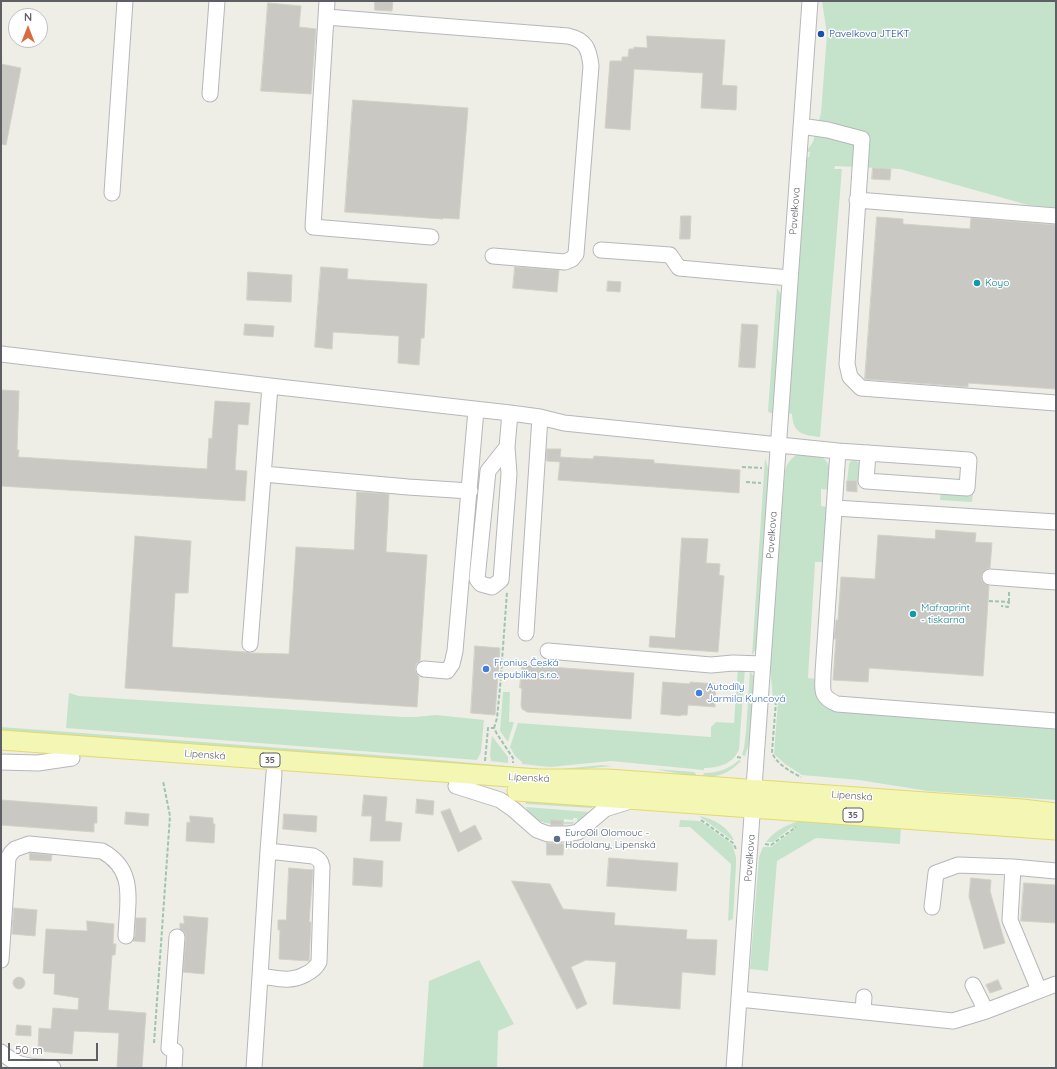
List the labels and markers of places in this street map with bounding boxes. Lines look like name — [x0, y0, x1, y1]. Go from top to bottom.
place label: Pavelkova JTEKT — [829, 28, 909, 40]
marker: Pavelkova JTEKT — [816, 29, 826, 39]
place label: Koyo — [985, 277, 1009, 289]
marker: Koyo — [972, 278, 982, 288]
place label: Mafraprint - tiskarna — [921, 602, 970, 626]
marker: Mafraprint - tiskarna — [908, 609, 918, 619]
place label: Fronius Česká republika s.r.o. — [494, 657, 559, 680]
marker: Fronius Česká republika s.r.o. — [481, 664, 491, 674]
place label: Autodíly Jarmila Kuncová — [707, 681, 786, 704]
marker: Autodíly Jarmila Kuncová — [694, 688, 704, 698]
place label: EuroOil Olomouc - Hodolany, Lipenská — [565, 827, 656, 850]
marker: EuroOil Olomouc - Hodolany, Lipenská — [552, 834, 562, 844]

